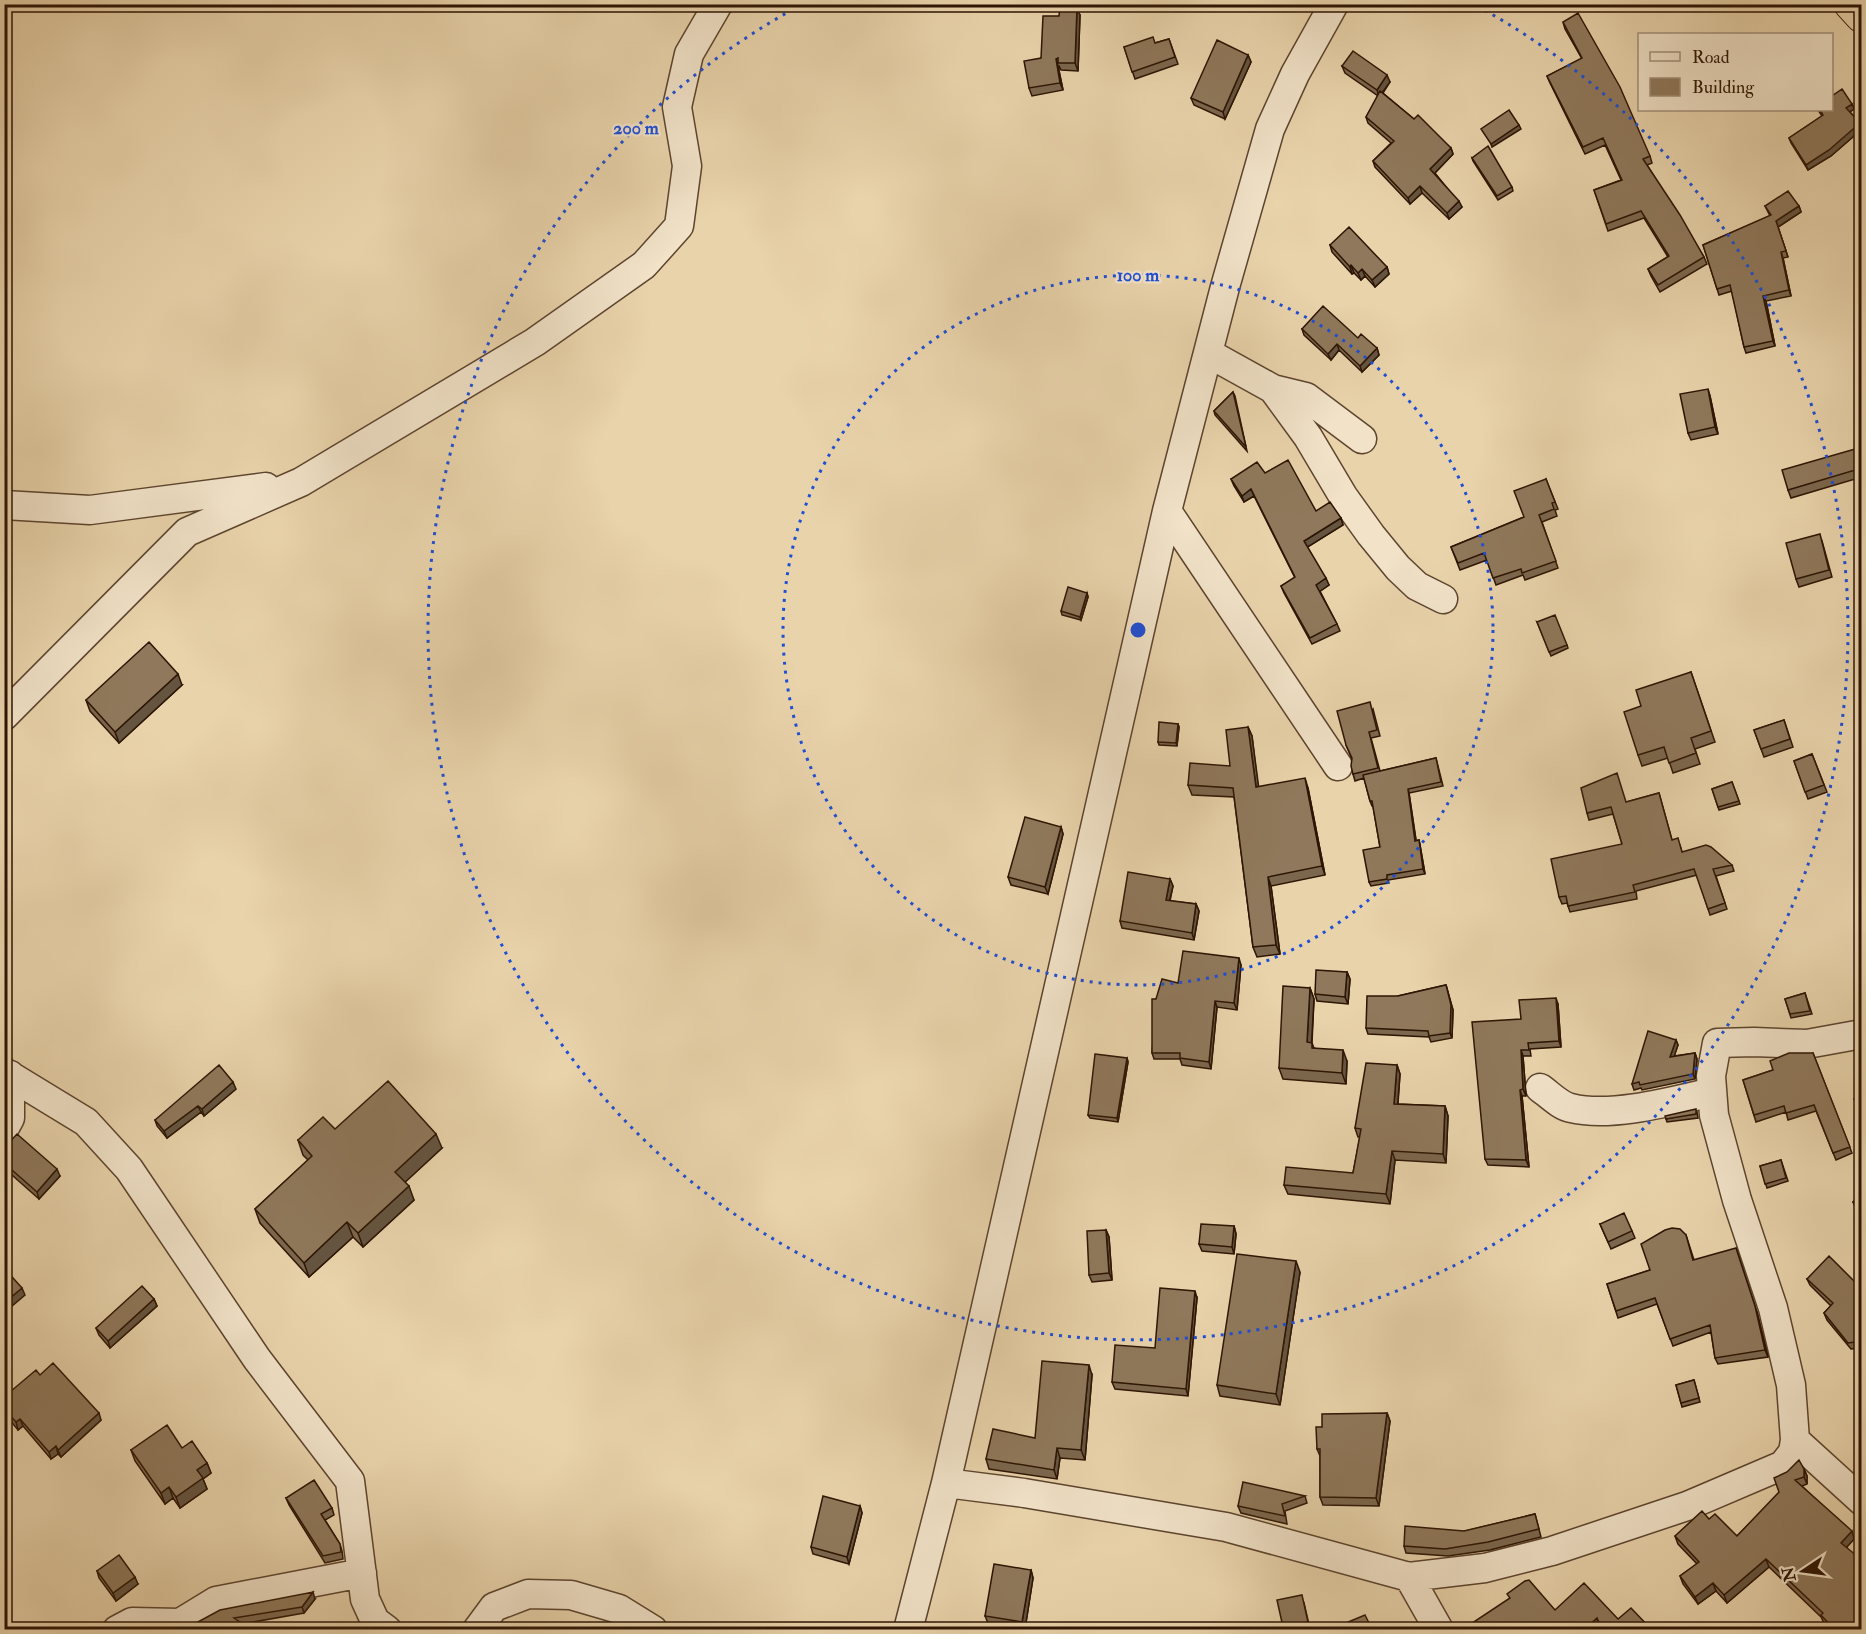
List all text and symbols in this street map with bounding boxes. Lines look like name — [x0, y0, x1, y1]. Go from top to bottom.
legend — [1638, 33, 1833, 111]
text: Road — [1692, 46, 1730, 69]
text: Building — [1692, 76, 1755, 99]
text: 200 m — [613, 117, 660, 140]
text: 100 m — [1117, 264, 1160, 287]
centre of rings — [1128, 620, 1148, 640]
north arrow — [1773, 1541, 1833, 1601]
text: N — [1778, 1564, 1801, 1584]

